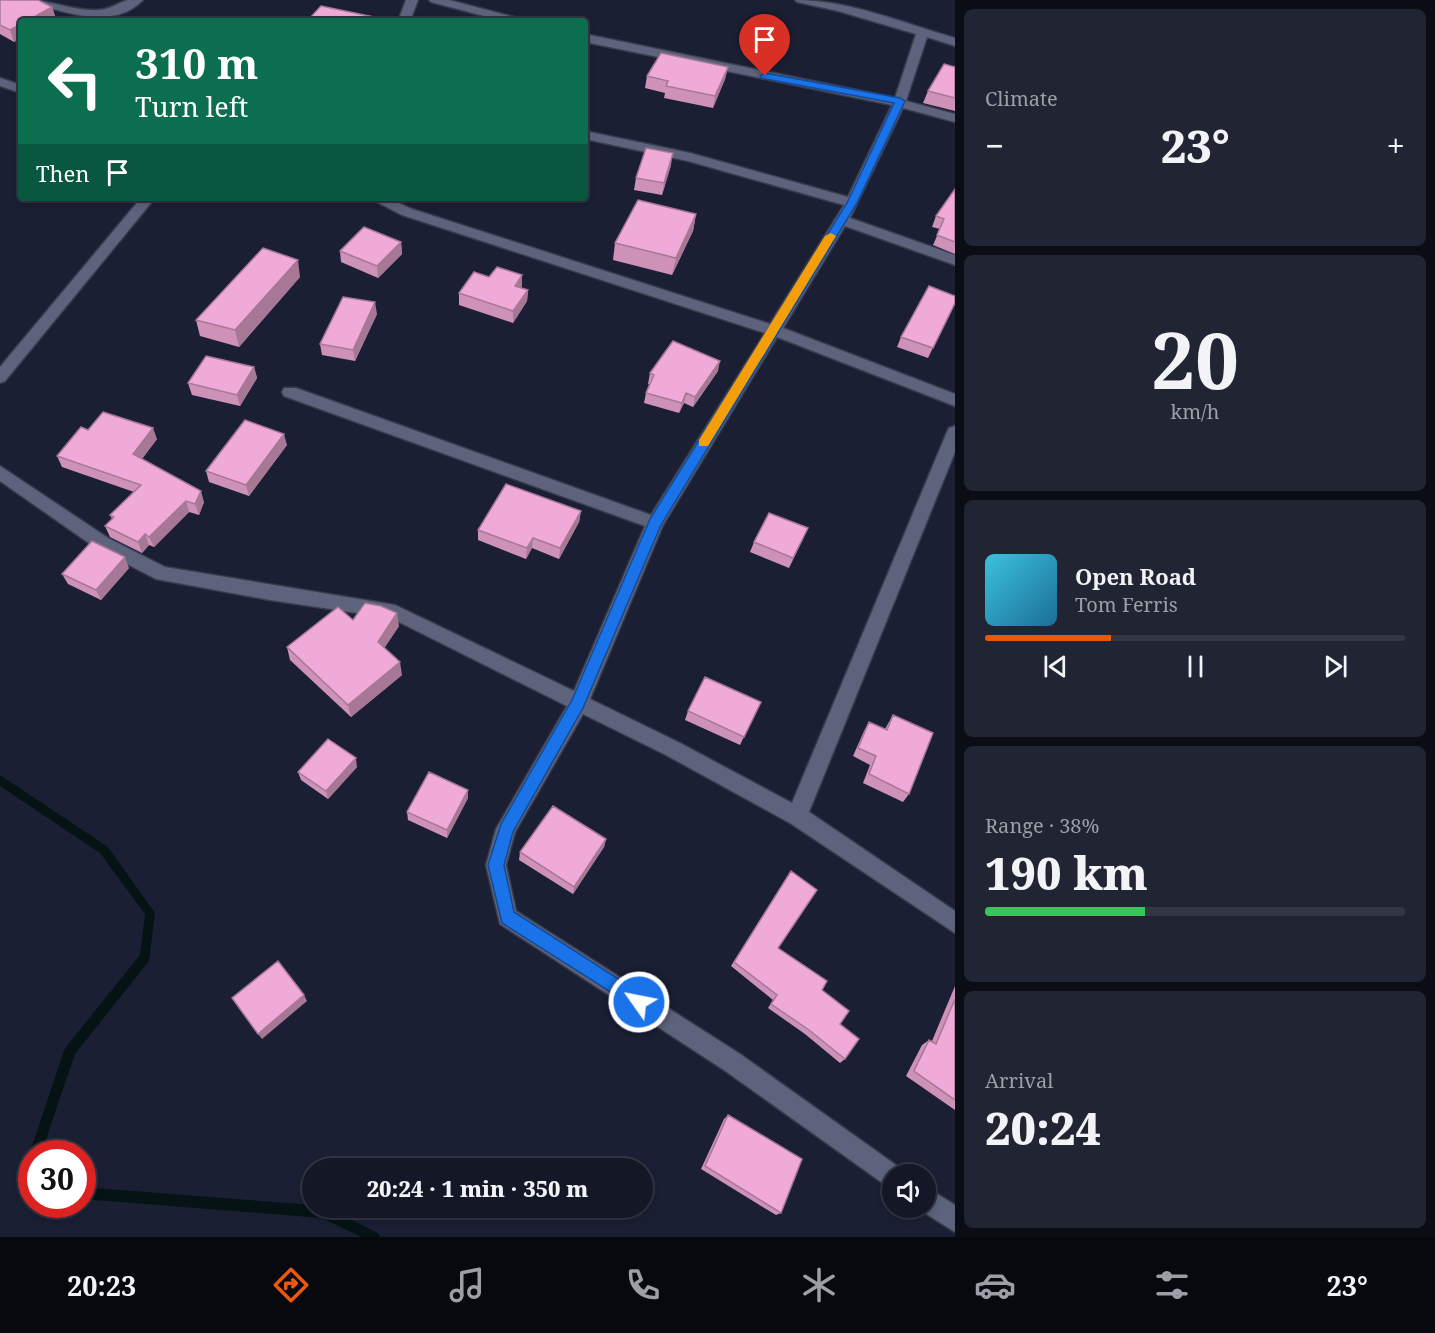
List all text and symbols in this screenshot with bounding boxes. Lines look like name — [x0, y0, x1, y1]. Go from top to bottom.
pin — [739, 14, 790, 76]
icon: arrive — [748, 23, 781, 56]
text: 310 m — [135, 34, 259, 91]
icon: left — [36, 42, 114, 120]
text: Climate — [985, 85, 1058, 112]
text: Turn left — [135, 88, 248, 125]
text: 23° — [1161, 115, 1230, 176]
text: − — [985, 123, 1004, 168]
text: + — [1387, 123, 1405, 168]
icon: arrive — [101, 156, 134, 189]
text: Then — [36, 158, 89, 188]
text: 20 — [1151, 306, 1239, 412]
text: km/h — [1170, 398, 1220, 425]
text: Open Road — [1075, 561, 1196, 591]
text: Tom Ferris — [1075, 591, 1178, 618]
icon: previous — [1039, 650, 1072, 683]
icon: pause — [1179, 650, 1212, 683]
icon: next — [1319, 650, 1352, 683]
text: Range · 38% — [985, 812, 1099, 839]
text: 190 km — [985, 842, 1148, 903]
position arrow — [607, 970, 671, 1034]
text: Arrival — [985, 1067, 1053, 1094]
text: 20:24 — [985, 1097, 1101, 1158]
speed limit sign: 30 — [18, 1140, 96, 1218]
map controls — [882, 1164, 936, 1218]
button: sound — [882, 1164, 936, 1218]
text: 20:24 · 1 min · 350 m — [367, 1173, 588, 1203]
icon: directions — [270, 1264, 312, 1306]
icon: music — [446, 1264, 488, 1306]
icon: phone — [622, 1264, 664, 1306]
icon: climate — [798, 1264, 840, 1306]
icon: car — [974, 1264, 1016, 1306]
icon: filters — [1151, 1264, 1193, 1306]
text: 20:23 — [67, 1267, 136, 1304]
text: 23° — [1327, 1267, 1368, 1304]

